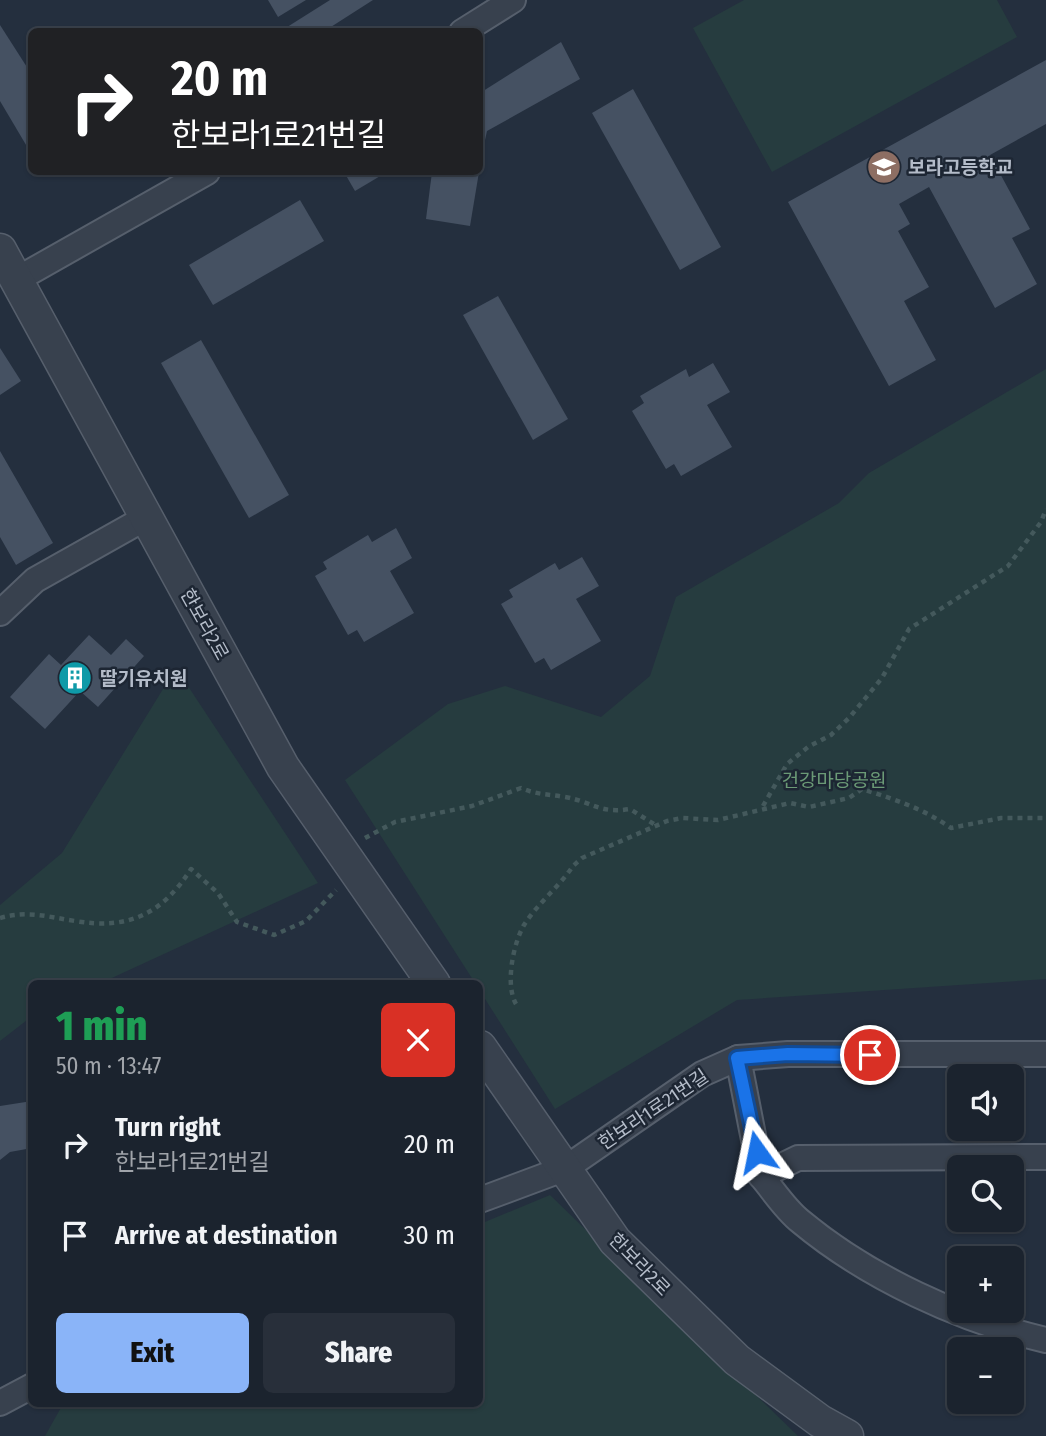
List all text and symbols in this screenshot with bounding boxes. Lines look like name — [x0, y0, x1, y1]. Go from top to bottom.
text: 20 m — [171, 49, 268, 108]
icon: right — [56, 56, 147, 147]
text: 한보라1로21번길 — [171, 116, 386, 154]
school or university icon: 보라고등학교 — [865, 148, 903, 186]
place label: 보라고등학교 — [908, 156, 1013, 179]
street label: 한보라2로 — [176, 584, 234, 664]
building icon: 딸기유치원 — [56, 659, 94, 697]
place label: 딸기유치원 — [100, 667, 187, 690]
park label: 건강마당공원 — [782, 769, 886, 792]
text: 1 min — [56, 1001, 147, 1051]
button: close — [381, 1003, 455, 1077]
pin — [840, 1025, 900, 1085]
icon: arrive — [851, 1036, 889, 1074]
text: 50 m · 13:47 — [56, 1052, 161, 1080]
street label: 한보라1로21번길 — [594, 1064, 713, 1155]
map controls — [947, 1064, 1024, 1414]
button: sound — [947, 1064, 1024, 1141]
text: Turn right — [115, 1112, 221, 1143]
position arrow — [720, 1115, 794, 1189]
icon: right — [56, 1126, 94, 1164]
text: 20 m — [404, 1129, 455, 1160]
text: 한보라1로21번길 — [115, 1148, 270, 1176]
button: search — [947, 1155, 1024, 1232]
icon: arrive — [56, 1217, 94, 1255]
text: Arrive at destination — [115, 1220, 338, 1251]
text: 30 m — [404, 1220, 455, 1251]
street label: 한보라2로 — [604, 1228, 675, 1301]
button: + — [947, 1246, 1024, 1323]
button: Exit — [56, 1313, 249, 1393]
button: Share — [263, 1313, 455, 1393]
button: − — [947, 1337, 1024, 1414]

